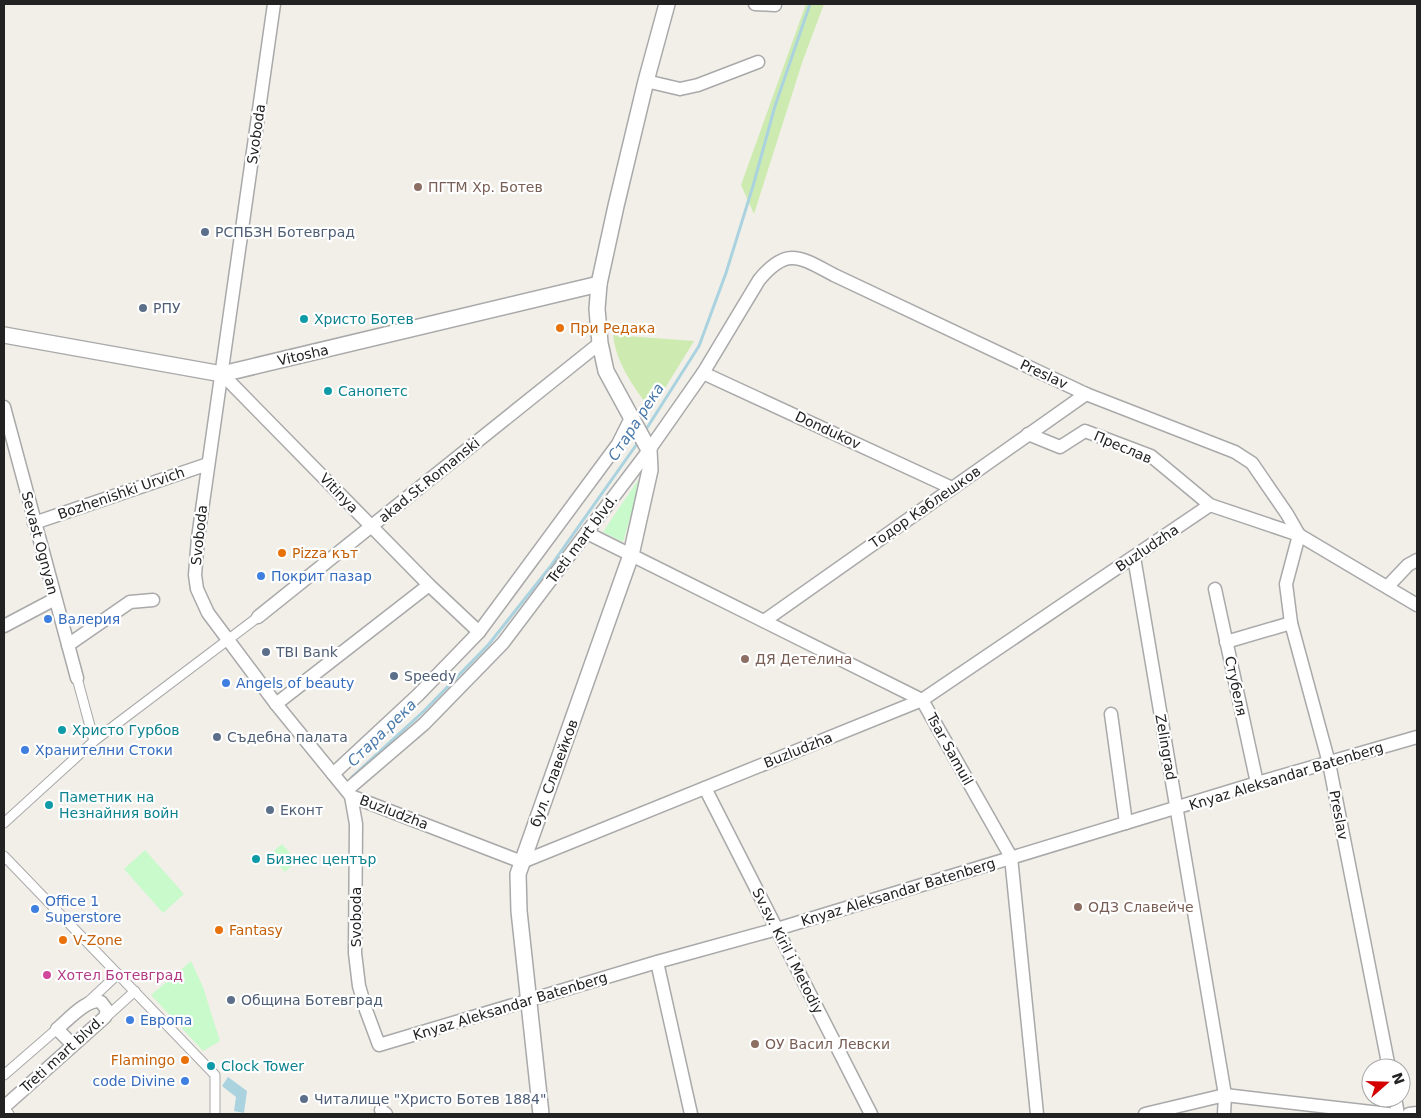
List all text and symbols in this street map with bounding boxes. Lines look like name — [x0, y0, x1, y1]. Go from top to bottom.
street label: Svoboda — [244, 103, 268, 165]
place label: ПГТМ Хр. Ботев — [428, 179, 543, 195]
marker: ПГТМ Хр. Ботев — [412, 181, 424, 193]
place label: РСПБЗН Ботевград — [215, 224, 355, 240]
marker: РСПБЗН Ботевград — [199, 226, 211, 238]
place label: РПУ — [153, 300, 181, 316]
marker: РПУ — [137, 302, 149, 314]
place label: Христо Ботев — [314, 311, 414, 327]
marker: Христо Ботев — [298, 313, 310, 325]
place label: При Редака — [570, 320, 655, 336]
marker: При Редака — [554, 322, 566, 334]
street label: Vitosha — [276, 341, 330, 369]
street label: Preslav — [1018, 356, 1070, 392]
water label: Стара река — [604, 380, 668, 464]
place label: Санопетс — [338, 383, 408, 399]
marker: Санопетс — [322, 385, 334, 397]
street label: Dondukov — [793, 408, 863, 452]
street label: Преслав — [1092, 428, 1154, 466]
street label: akad.St.Romanski — [375, 434, 483, 526]
street label: Тодор Каблешков — [866, 463, 983, 552]
street label: Bozhenishki Urvich — [55, 464, 187, 522]
street label: Vitinya — [316, 470, 362, 516]
street label: Sevast Ognyan — [19, 490, 61, 596]
street label: Treti mart blvd. — [543, 492, 620, 587]
street label: Svoboda — [188, 504, 210, 566]
street label: Buzludzha — [1113, 521, 1181, 575]
place label: Pizza кът — [292, 545, 358, 561]
marker: Pizza кът — [276, 547, 288, 559]
place label: Покрит пазар — [271, 568, 372, 584]
marker: Покрит пазар — [255, 570, 267, 582]
place label: Валерия — [58, 611, 120, 627]
marker: Валерия — [42, 613, 54, 625]
place label: TBI Bank — [275, 644, 339, 660]
marker: TBI Bank — [260, 646, 272, 658]
place label: ДЯ Детелина — [755, 651, 852, 667]
marker: ДЯ Детелина — [739, 653, 751, 665]
street label: Стубеля — [1222, 655, 1250, 717]
place label: Speedy — [404, 668, 456, 684]
marker: Speedy — [388, 670, 400, 682]
place label: Angels of beauty — [236, 675, 354, 691]
marker: Angels of beauty — [220, 677, 232, 689]
water label: Стара река — [344, 696, 420, 770]
street label: Tsar Samuil — [923, 709, 976, 788]
street label: Zelingrad — [1152, 713, 1180, 781]
street label: бул. Славейков — [527, 717, 581, 829]
place label: Христо Гурбов — [72, 722, 180, 738]
marker: Христо Гурбов — [56, 724, 68, 736]
place label: Съдебна палата — [227, 729, 348, 745]
street label: Buzludzha — [761, 729, 835, 771]
marker: Съдебна палата — [211, 731, 223, 743]
street label: Knyaz Aleksandar Batenberg — [1187, 739, 1385, 813]
place label: Хранителни Стоки — [35, 742, 173, 758]
marker: Хранителни Стоки — [19, 744, 31, 756]
place label: Паметник на Незнайния войн — [59, 789, 179, 821]
street label: Preslav — [1326, 789, 1352, 841]
street label: Buzludzha — [357, 792, 431, 832]
marker: Паметник на Незнайния войн — [43, 799, 55, 811]
place label: Еконт — [280, 802, 323, 818]
marker: Еконт — [264, 804, 276, 816]
place label: Бизнес център — [266, 851, 376, 867]
marker: Бизнес център — [250, 853, 262, 865]
street label: Knyaz Aleksandar Batenberg — [799, 855, 997, 929]
street label: Sv.sv. Kiril i Metodiy — [749, 885, 827, 1017]
street label: Svoboda — [348, 887, 364, 947]
place label: Office 1 Superstore — [45, 893, 121, 925]
place label: ОДЗ Славейче — [1088, 899, 1194, 915]
marker: ОДЗ Славейче — [1072, 901, 1084, 913]
marker: Office 1 Superstore — [29, 903, 41, 915]
place label: Fantasy — [229, 922, 283, 938]
marker: Fantasy — [213, 924, 225, 936]
place label: V-Zone — [73, 932, 122, 948]
marker: V-Zone — [57, 934, 69, 946]
place label: Хотел Ботевград — [57, 967, 183, 983]
marker: Хотел Ботевград — [41, 969, 53, 981]
street label: Knyaz Aleksandar Batenberg — [411, 969, 609, 1043]
place label: Община Ботевград — [241, 992, 383, 1008]
marker: Община Ботевград — [225, 994, 237, 1006]
street label: Treti mart blvd. — [16, 1012, 107, 1096]
place label: Европа — [140, 1012, 192, 1028]
marker: Европа — [124, 1014, 136, 1026]
place label: ОУ Васил Левски — [765, 1036, 890, 1052]
marker: ОУ Васил Левски — [749, 1038, 761, 1050]
place label: Flamingo — [111, 1052, 175, 1068]
marker: Flamingo — [179, 1054, 191, 1066]
place label: Clock Tower — [221, 1058, 304, 1074]
north arrow — [1361, 1058, 1411, 1108]
marker: Clock Tower — [205, 1060, 217, 1072]
text: N — [1389, 1070, 1408, 1087]
place label: code Divine — [92, 1073, 175, 1089]
marker: code Divine — [179, 1075, 191, 1087]
place label: Читалище "Христо Ботев 1884" — [314, 1091, 546, 1107]
marker: Читалище "Христо Ботев 1884" — [298, 1093, 310, 1105]

